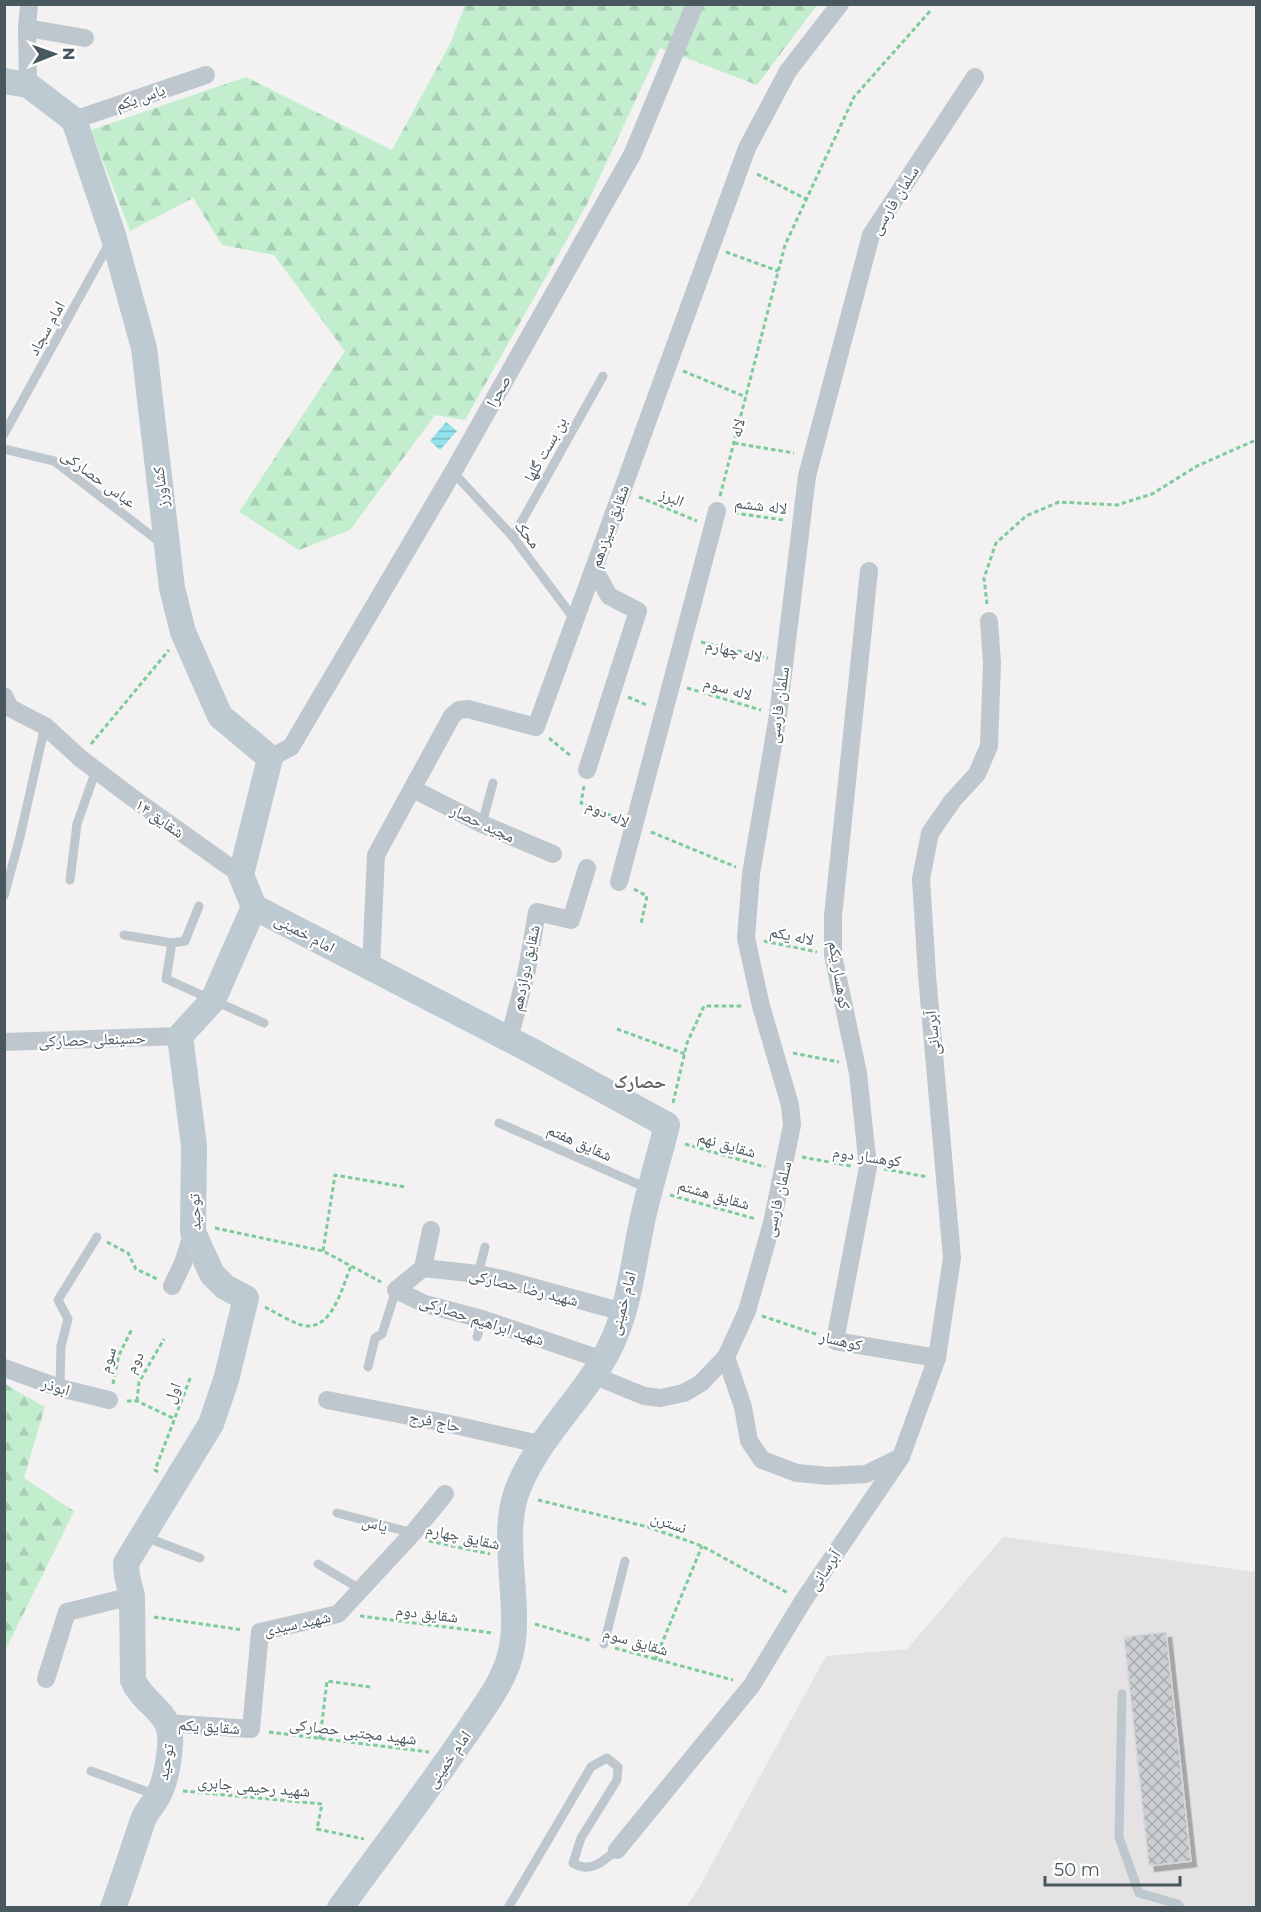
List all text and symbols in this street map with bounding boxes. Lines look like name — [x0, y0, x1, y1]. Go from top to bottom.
north arrow — [24, 24, 84, 84]
text: N — [59, 47, 78, 60]
street label: یاس یکم — [113, 80, 168, 116]
street label: سلمان فارسی — [866, 163, 924, 239]
street label: امام سجاد — [24, 298, 70, 359]
street label: صحرا — [482, 372, 515, 411]
street label: بن بست گلها — [520, 414, 572, 485]
street label: لاله — [726, 417, 749, 440]
street label: عباس حصارکی — [57, 445, 140, 513]
street label: کشاورز — [149, 465, 173, 510]
street label: شقایق سیزدهم — [586, 482, 634, 570]
street label: البرز — [656, 484, 687, 511]
street label: لاله ششم — [734, 493, 788, 519]
street label: محک — [511, 517, 545, 552]
street label: لاله چهارم — [704, 635, 764, 667]
street label: سلمان فارسی — [764, 666, 794, 745]
street label: لاله سوم — [701, 673, 754, 705]
street label: شقایق ۱۴ — [131, 795, 188, 843]
street label: لاله دوم — [583, 795, 632, 832]
street label: مجید حصار — [447, 800, 518, 847]
street label: امام خمینی — [271, 910, 338, 958]
street label: لاله یکم — [768, 922, 816, 950]
street label: شقایق دوازدهم — [507, 923, 545, 1013]
street label: کوهسار یکم — [824, 940, 854, 1011]
street label: آبرسانی — [921, 1009, 945, 1056]
street label: حسینعلی حصارکی — [38, 1028, 146, 1052]
district label: حصارک — [614, 1071, 666, 1093]
street label: شقایق هفتم — [544, 1120, 615, 1166]
street label: شقایق نهم — [695, 1127, 758, 1163]
street label: کوهسار دوم — [831, 1142, 903, 1172]
street label: سلمان فارسی — [760, 1159, 796, 1239]
street label: شقایق هشتم — [676, 1175, 752, 1215]
street label: توحید — [184, 1193, 205, 1231]
street label: شهید رضا حصارکی — [467, 1265, 580, 1311]
street label: امام خمینی — [605, 1269, 641, 1337]
street label: شهید ابراهیم حصارکی — [417, 1291, 546, 1350]
street label: کوهسار — [817, 1326, 864, 1355]
street label: سوم — [95, 1345, 121, 1375]
street label: دوم — [121, 1348, 149, 1377]
street label: ابوذر — [38, 1373, 72, 1400]
street label: اول — [160, 1380, 186, 1407]
street label: حاج فرج — [407, 1407, 462, 1437]
street label: نسترن — [648, 1508, 689, 1538]
street label: یاس — [360, 1511, 390, 1537]
street label: شقایق چهارم — [424, 1519, 502, 1555]
street label: آبرسانی — [804, 1546, 846, 1595]
street label: شقایق دوم — [395, 1600, 459, 1628]
street label: شهید سیدی — [262, 1607, 333, 1641]
street label: شقایق سوم — [601, 1623, 670, 1661]
street label: شهید مجتبی حصارکی — [288, 1714, 418, 1750]
street label: شقایق یکم — [177, 1715, 241, 1739]
street label: امام خمینی — [422, 1727, 476, 1792]
street label: توحید — [153, 1742, 178, 1782]
street label: شهید رحیمی جابری — [197, 1772, 311, 1802]
scale bar — [1045, 1849, 1180, 1887]
text: 50 m — [1054, 1859, 1100, 1881]

